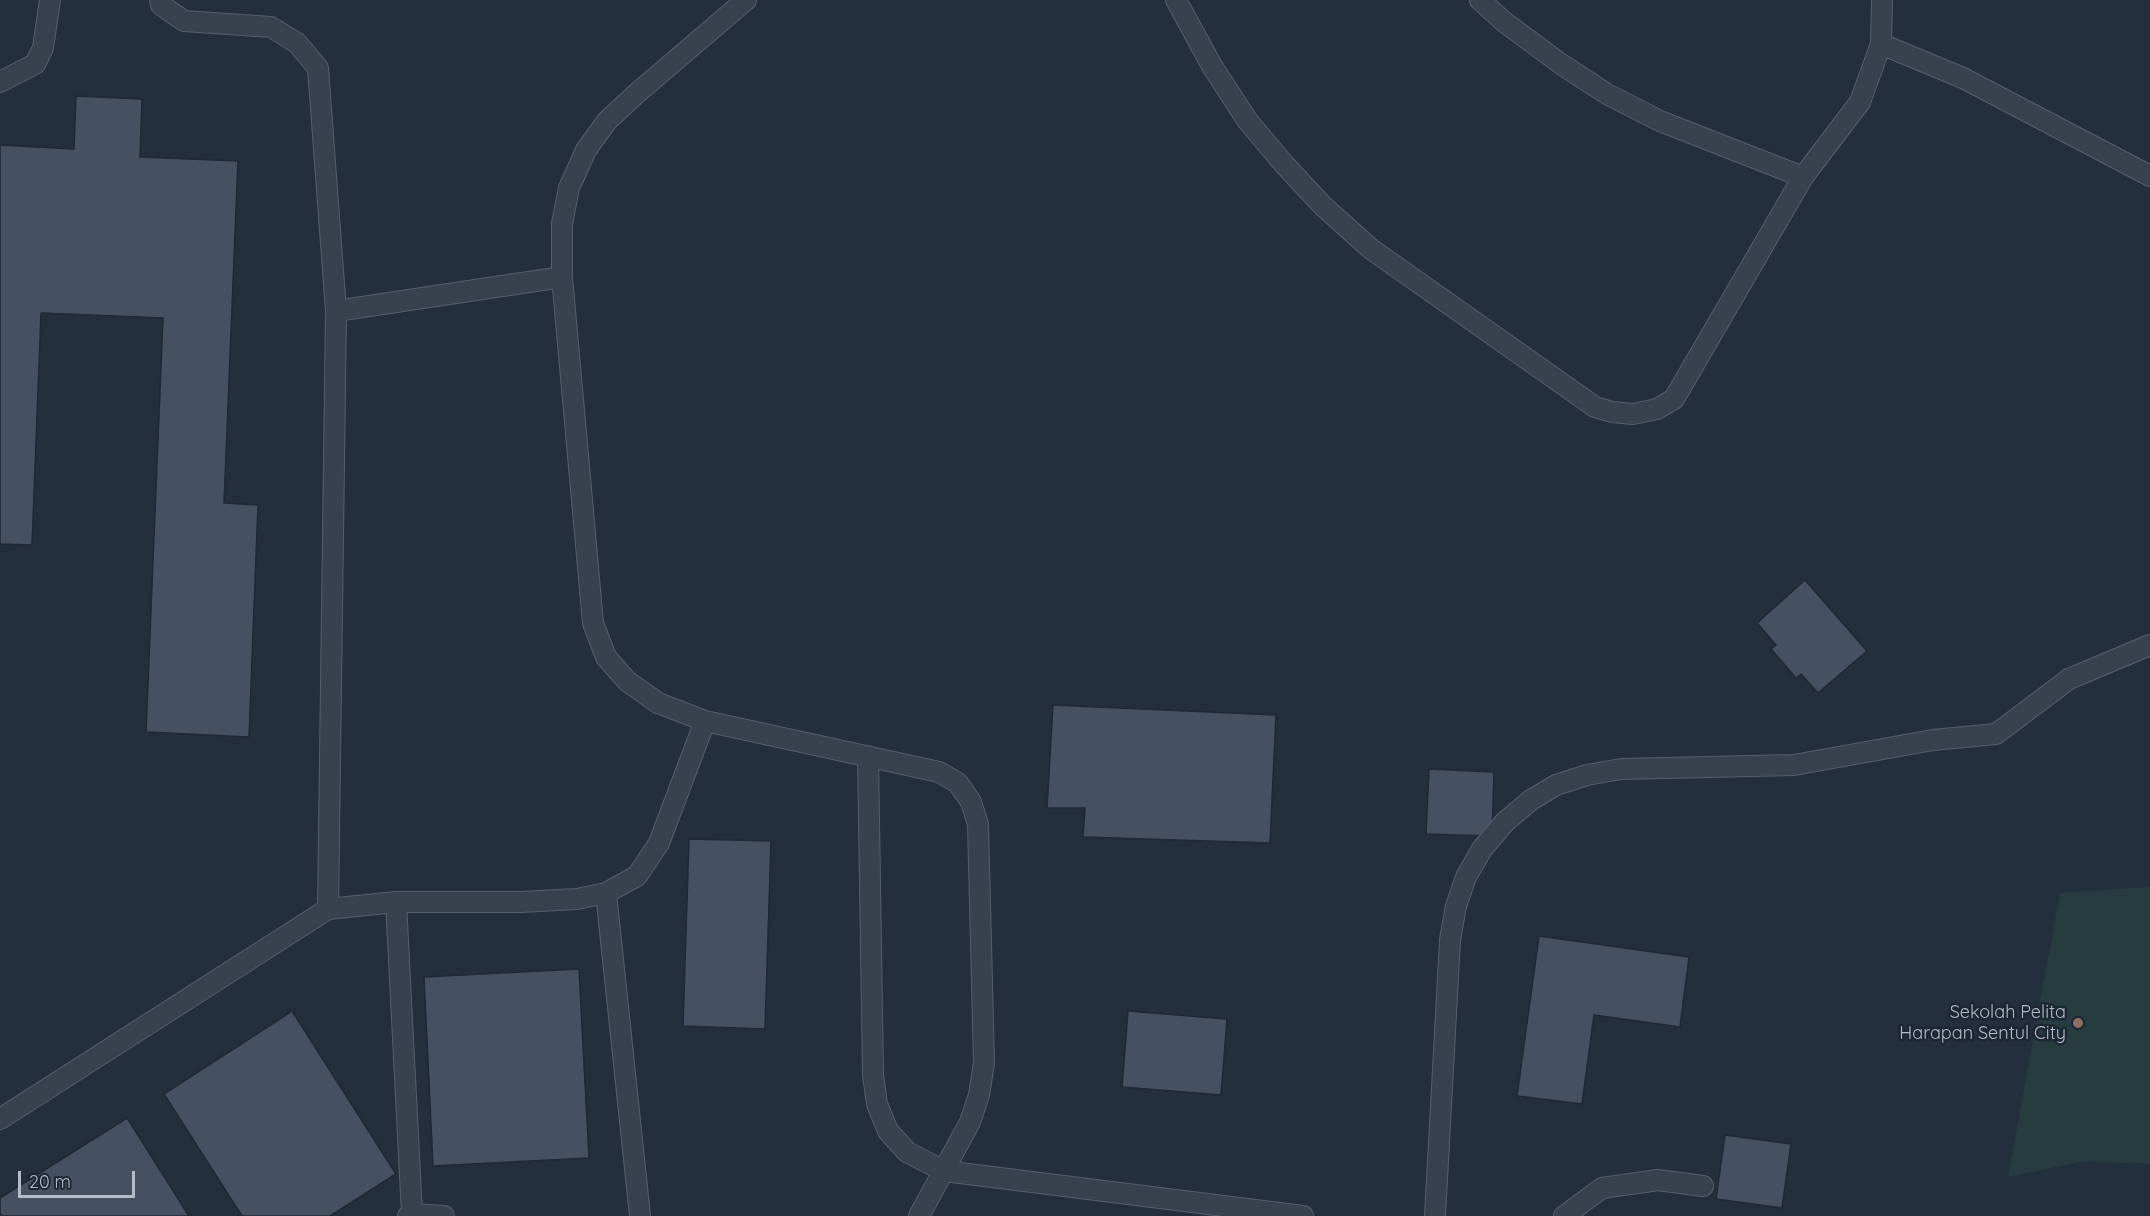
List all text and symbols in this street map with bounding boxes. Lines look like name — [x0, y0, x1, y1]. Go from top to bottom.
place label: Sekolah Pelita Harapan Sentul City — [1899, 1002, 2066, 1044]
marker: Sekolah Pelita Harapan Sentul City — [2071, 1016, 2085, 1030]
scale bar — [21, 1159, 138, 1197]
text: 20 m — [29, 1170, 71, 1193]

